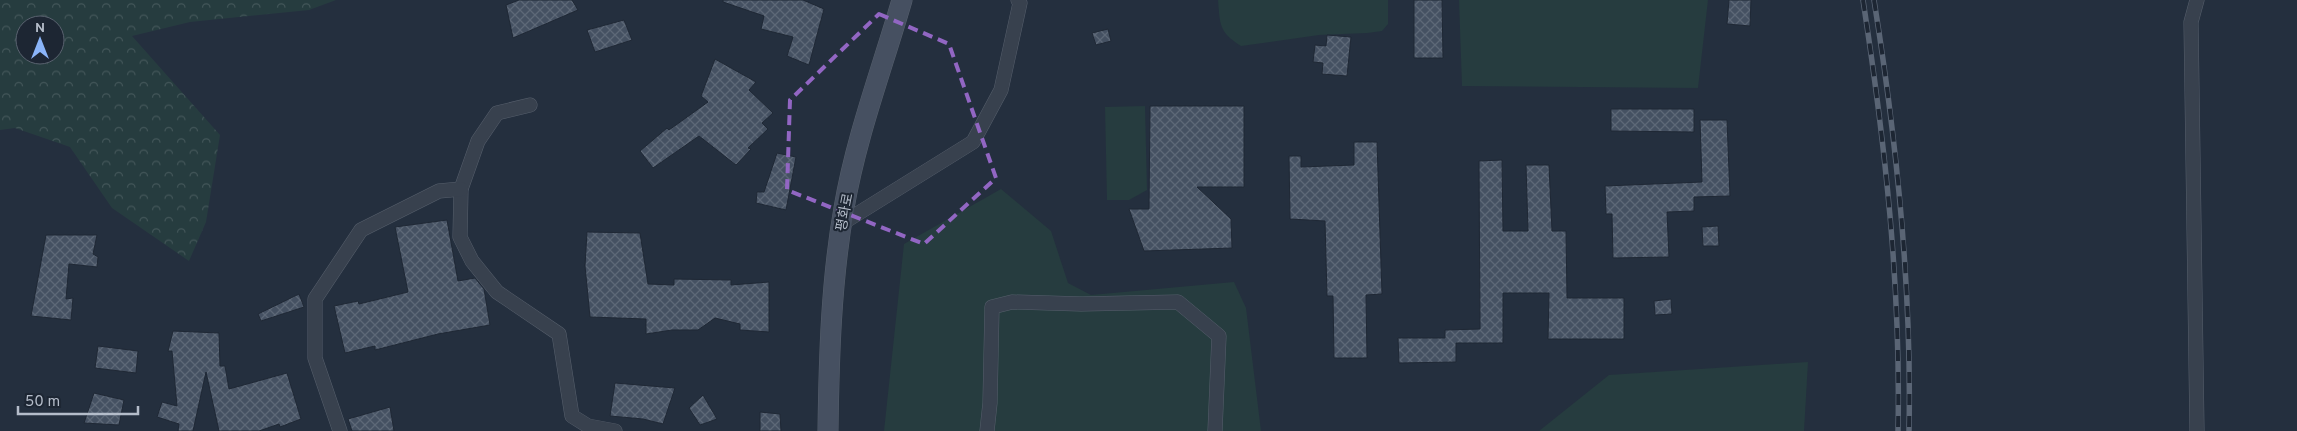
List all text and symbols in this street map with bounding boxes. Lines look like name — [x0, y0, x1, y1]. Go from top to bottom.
north arrow — [15, 15, 65, 65]
text: N — [35, 20, 45, 37]
street label: 평화로 — [833, 192, 858, 233]
scale bar — [18, 384, 138, 416]
text: 50 m — [25, 393, 60, 412]

